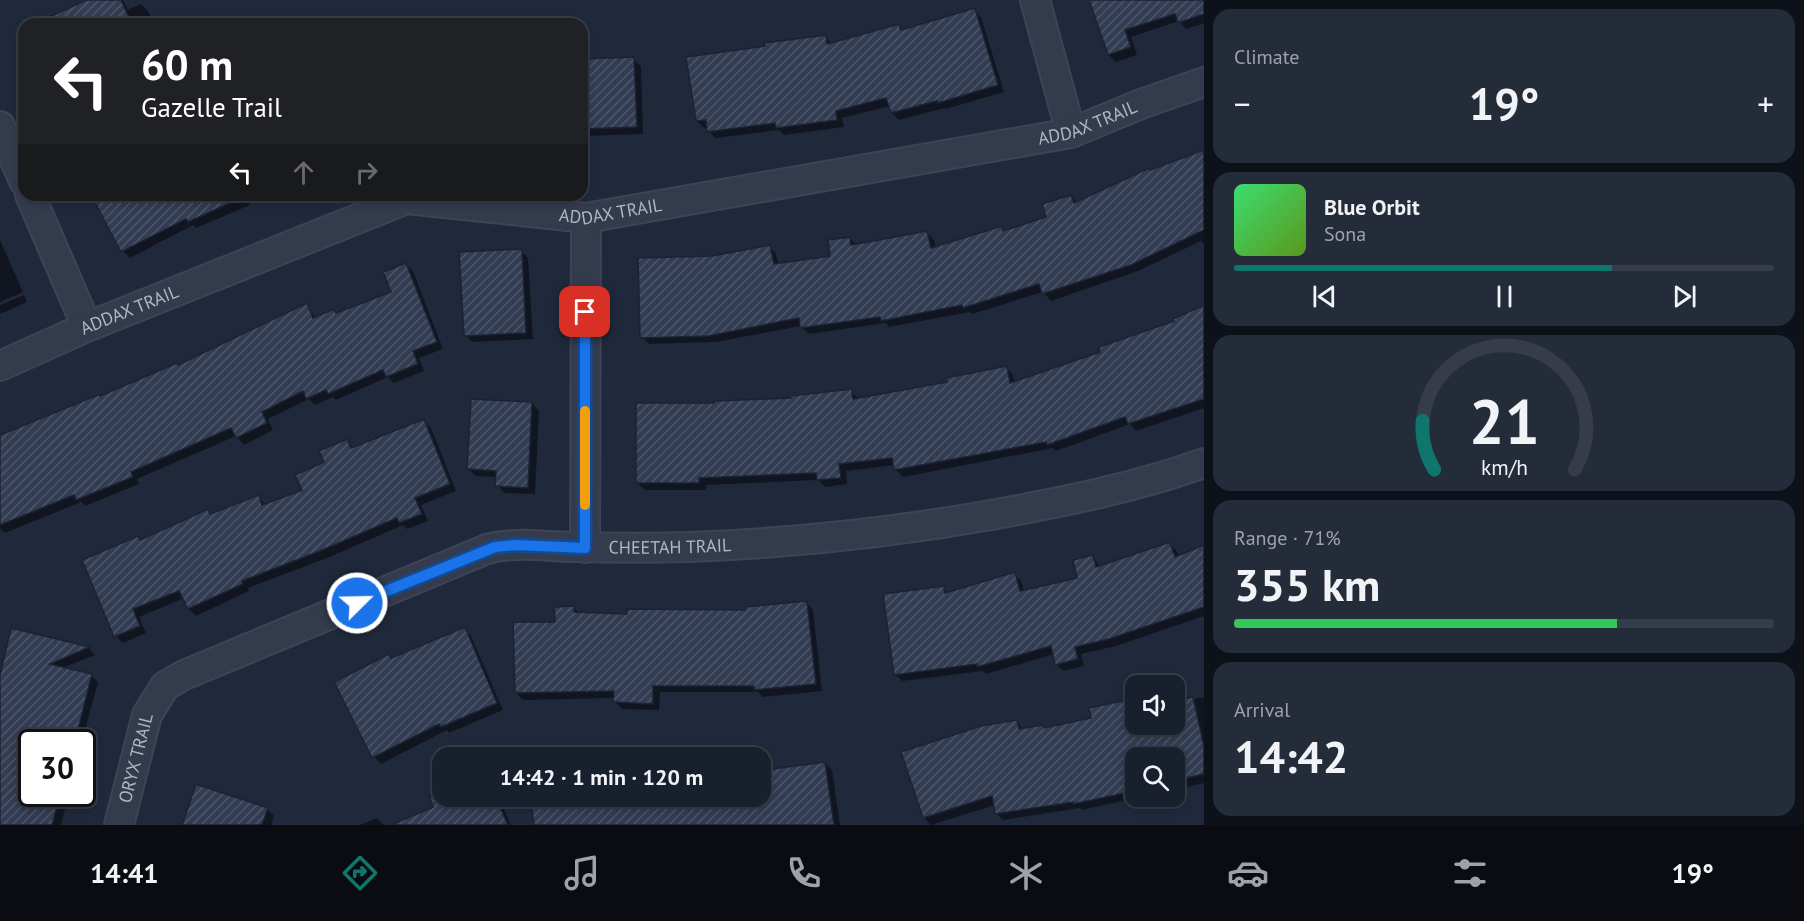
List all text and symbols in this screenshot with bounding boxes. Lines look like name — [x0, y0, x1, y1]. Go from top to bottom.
text: 60 m — [141, 37, 233, 92]
icon: left — [42, 42, 120, 120]
text: Climate — [1234, 44, 1300, 70]
text: 19° — [1469, 74, 1539, 132]
text: − — [1234, 82, 1251, 125]
text: + — [1757, 82, 1774, 125]
text: Gazelle Trail — [141, 90, 282, 124]
street label: ADDAX TRAIL — [1036, 95, 1140, 150]
icon: left — [224, 156, 257, 189]
icon: ahead — [287, 156, 320, 189]
icon: right — [350, 156, 383, 189]
street label: ADDAX TRAIL — [558, 193, 664, 230]
text: Blue Orbit — [1324, 193, 1420, 221]
text: Sona — [1324, 221, 1366, 247]
street label: ADDAX TRAIL — [76, 280, 182, 340]
icon: previous — [1308, 280, 1341, 313]
icon: pause — [1488, 280, 1521, 313]
icon: next — [1668, 280, 1701, 313]
pin — [559, 286, 610, 337]
icon: arrive — [568, 295, 601, 328]
text: 21 — [1469, 380, 1539, 461]
text: km/h — [1480, 453, 1527, 481]
text: Range · 71% — [1234, 525, 1341, 551]
street label: CHEETAH TRAIL — [608, 533, 732, 559]
text: 355 km — [1234, 555, 1380, 613]
position arrow — [325, 571, 389, 635]
map controls — [1125, 675, 1185, 807]
button: sound — [1125, 675, 1185, 735]
text: Arrival — [1234, 697, 1290, 723]
street label: ORYX TRAIL — [113, 711, 158, 805]
text: 14:42 — [1234, 727, 1348, 785]
speed limit sign: 30 — [18, 729, 96, 807]
button: search — [1125, 747, 1185, 807]
text: 14:42 · 1 min · 120 m — [500, 763, 703, 791]
icon: directions — [339, 852, 381, 894]
icon: music — [561, 852, 603, 894]
icon: phone — [783, 852, 825, 894]
icon: climate — [1005, 852, 1047, 894]
icon: car — [1227, 852, 1269, 894]
icon: filters — [1449, 852, 1491, 894]
text: 14:41 — [90, 856, 159, 890]
text: 19° — [1671, 856, 1714, 890]

